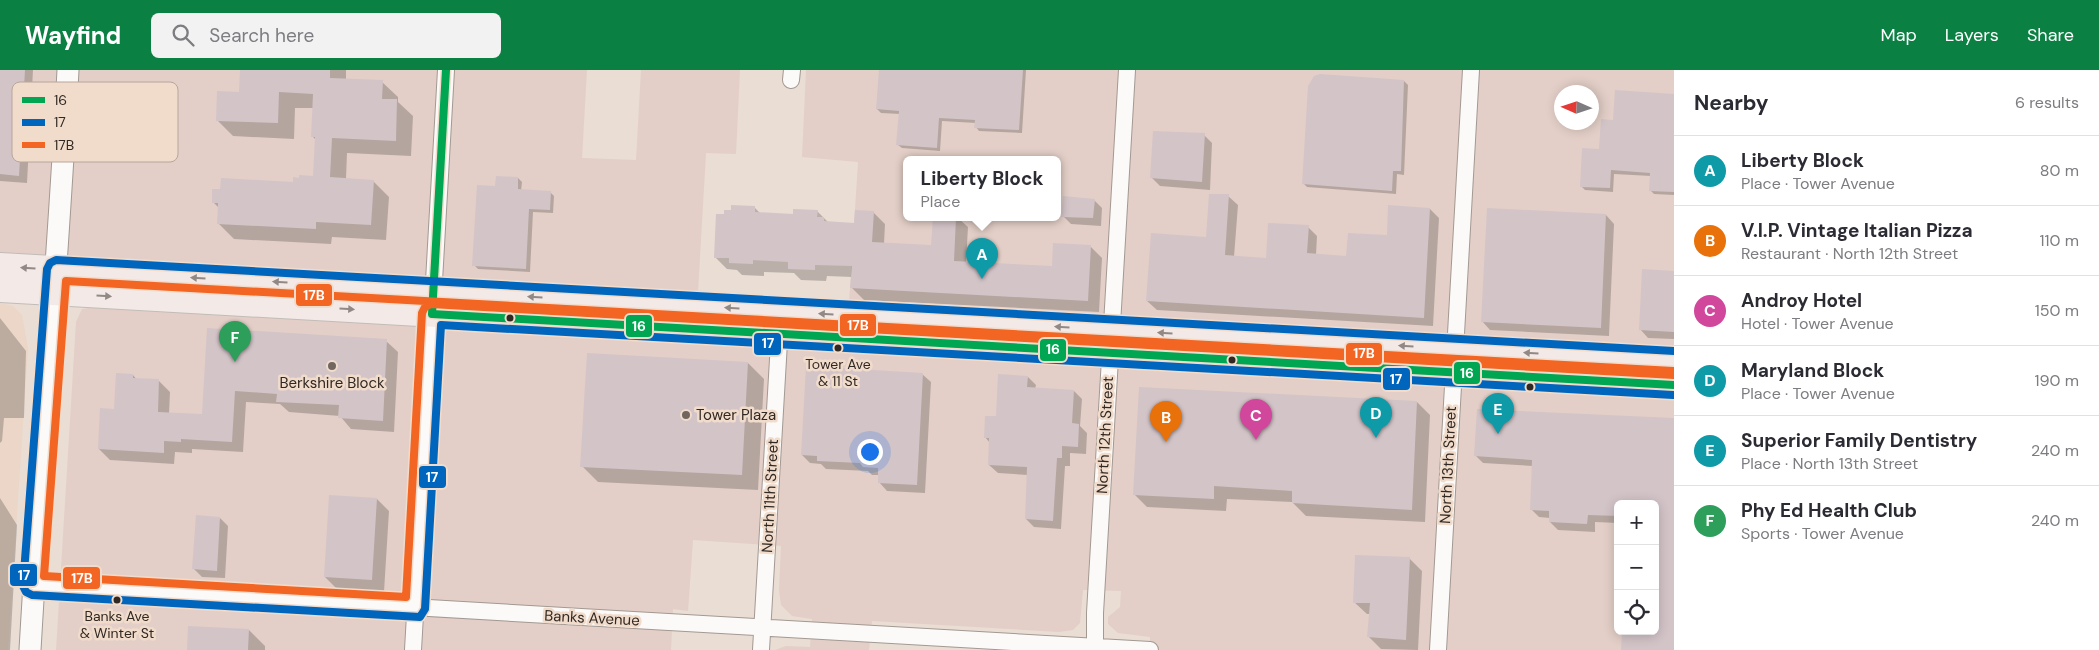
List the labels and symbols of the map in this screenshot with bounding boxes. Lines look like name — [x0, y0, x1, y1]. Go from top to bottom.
legend — [12, 82, 178, 162]
north arrow — [1554, 85, 1599, 130]
text: 16 — [54, 91, 67, 109]
text: 17 — [54, 113, 66, 131]
text: 17B — [54, 136, 74, 154]
pin: A — [966, 238, 998, 279]
one-way arrow — [20, 264, 36, 272]
one-way arrow — [189, 274, 205, 282]
one-way arrow — [272, 278, 288, 286]
line badge: 17B — [295, 283, 333, 307]
text: 17B — [303, 286, 325, 304]
one-way arrow — [97, 292, 113, 300]
one-way arrow — [526, 292, 542, 300]
one-way arrow — [724, 304, 740, 312]
one-way arrow — [339, 306, 355, 314]
one-way arrow — [818, 309, 834, 317]
unlabelled marker — [505, 313, 515, 323]
line badge: 17B — [839, 313, 877, 337]
line badge: 16 — [625, 314, 653, 338]
text: 17B — [847, 316, 869, 334]
text: 16 — [632, 317, 646, 335]
pin: F — [219, 321, 251, 362]
one-way arrow — [1054, 323, 1070, 331]
one-way arrow — [1157, 329, 1173, 337]
line badge: 17 — [753, 332, 782, 356]
text: 17 — [762, 334, 775, 352]
line badge: 16 — [1039, 338, 1067, 362]
text: 16 — [1046, 340, 1060, 358]
one-way arrow — [1398, 341, 1414, 349]
line badge: 17B — [1345, 342, 1383, 366]
marker: Tower Ave & 11 St — [833, 343, 843, 353]
text: 17B — [1353, 344, 1375, 362]
one-way arrow — [1523, 349, 1539, 357]
place label: Tower Ave & 11 St — [805, 355, 871, 390]
unlabelled marker — [1227, 355, 1237, 365]
marker: Berkshire Block — [326, 360, 338, 372]
line badge: 16 — [1453, 361, 1481, 385]
text: 16 — [1460, 364, 1474, 382]
line badge: 17 — [1382, 367, 1411, 391]
text: 17 — [1390, 370, 1403, 388]
place label: Berkshire Block — [279, 373, 385, 393]
street label: North 12th Street — [1092, 376, 1118, 494]
unlabelled marker — [1525, 382, 1535, 392]
pin: E — [1482, 393, 1514, 434]
pin: D — [1360, 397, 1392, 438]
pin: C — [1240, 399, 1272, 440]
pin: B — [1150, 401, 1182, 442]
place label: Tower Plaza — [696, 405, 776, 425]
street label: North 13th Street — [1435, 406, 1461, 524]
marker: Tower Plaza — [680, 409, 692, 421]
street label: North 11th Street — [757, 439, 783, 553]
your location — [857, 439, 883, 465]
line badge: 17 — [418, 465, 447, 489]
text: 17 — [426, 468, 439, 486]
line badge: 17 — [9, 563, 38, 587]
text: 17 — [18, 566, 31, 584]
line badge: 17B — [62, 566, 101, 590]
text: 17B — [71, 569, 93, 587]
marker: Banks Ave & Winter St — [112, 595, 122, 605]
street label: Banks Avenue — [544, 606, 640, 630]
place label: Banks Ave & Winter St — [80, 607, 154, 642]

